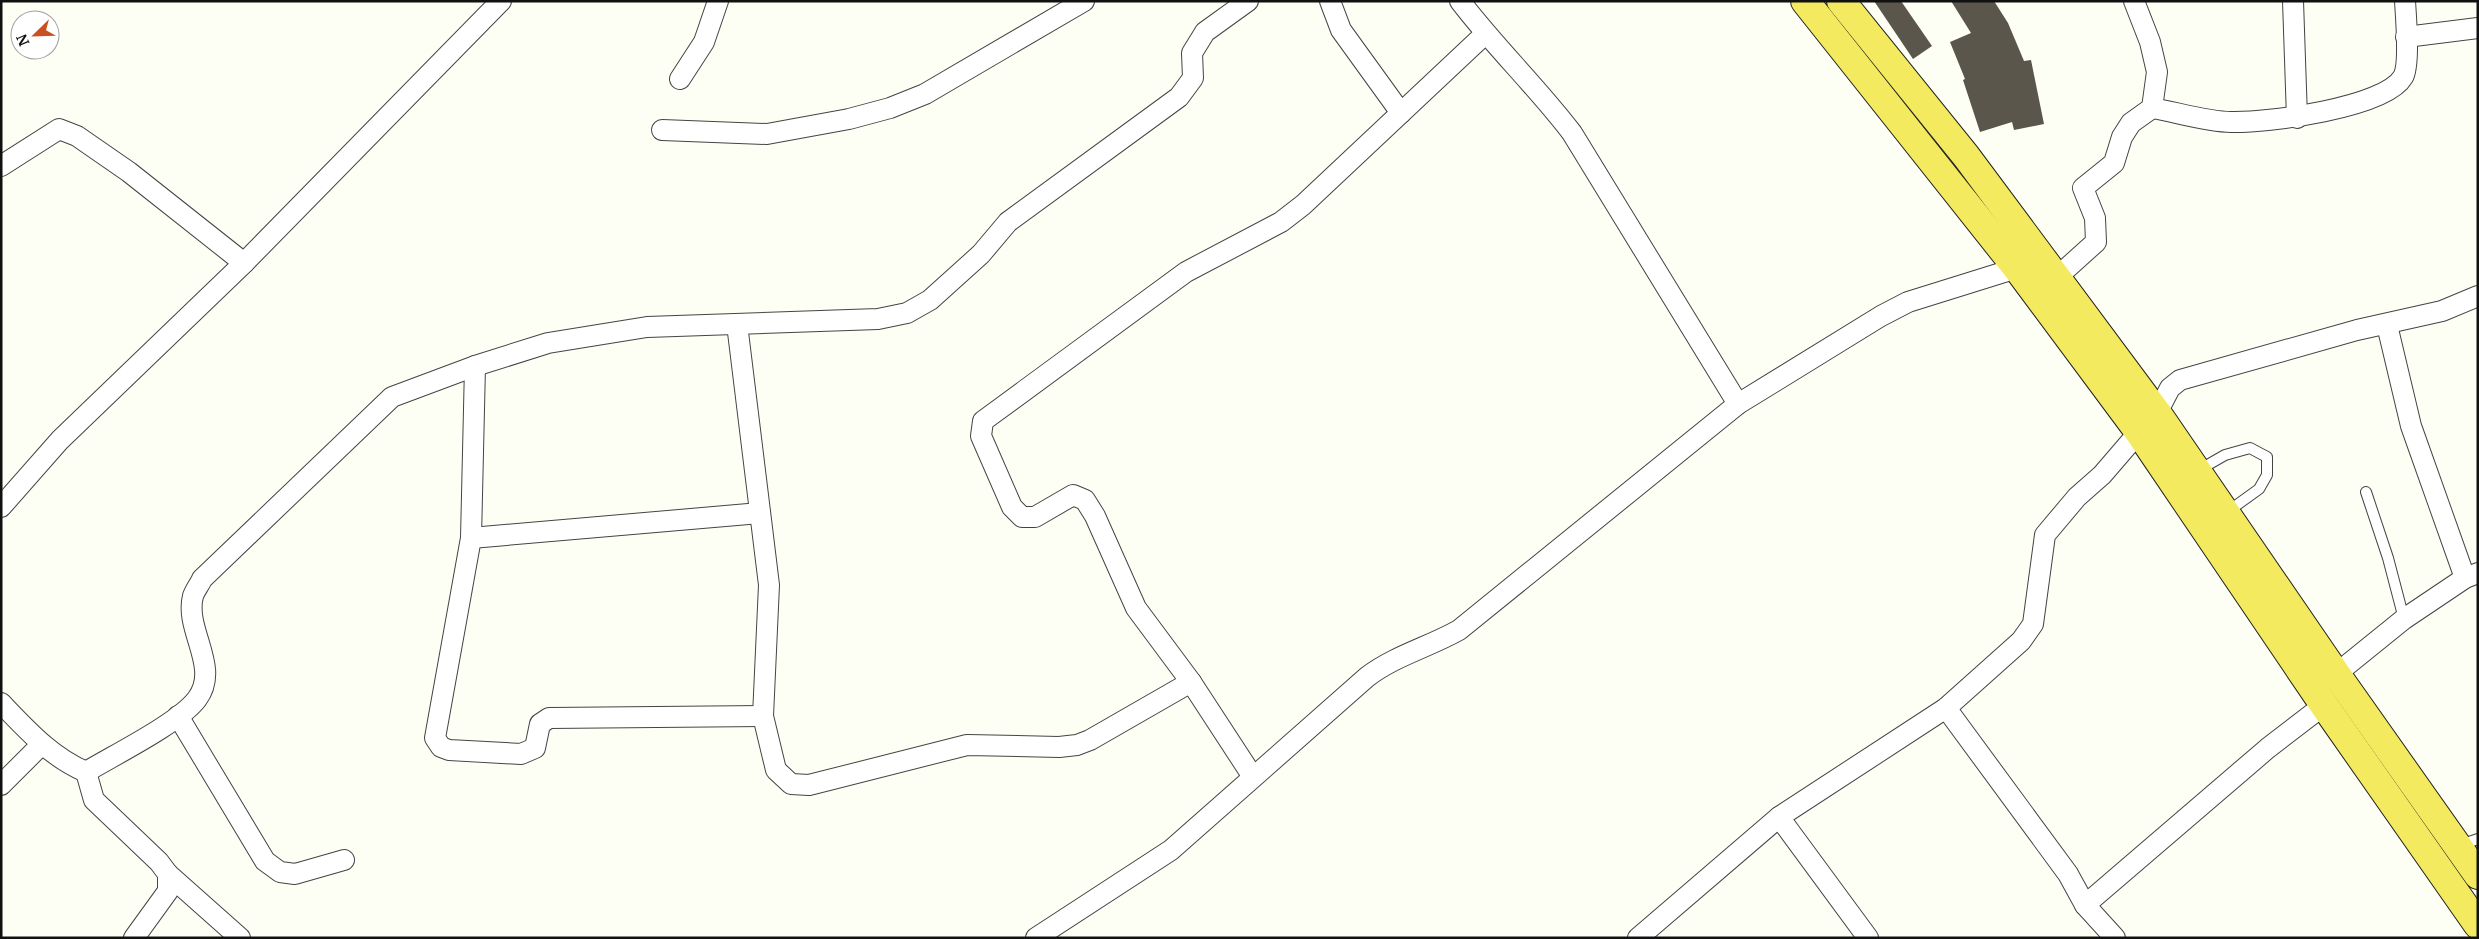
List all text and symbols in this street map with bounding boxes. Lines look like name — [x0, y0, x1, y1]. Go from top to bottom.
north arrow — [10, 10, 60, 60]
text: N — [13, 31, 33, 49]

